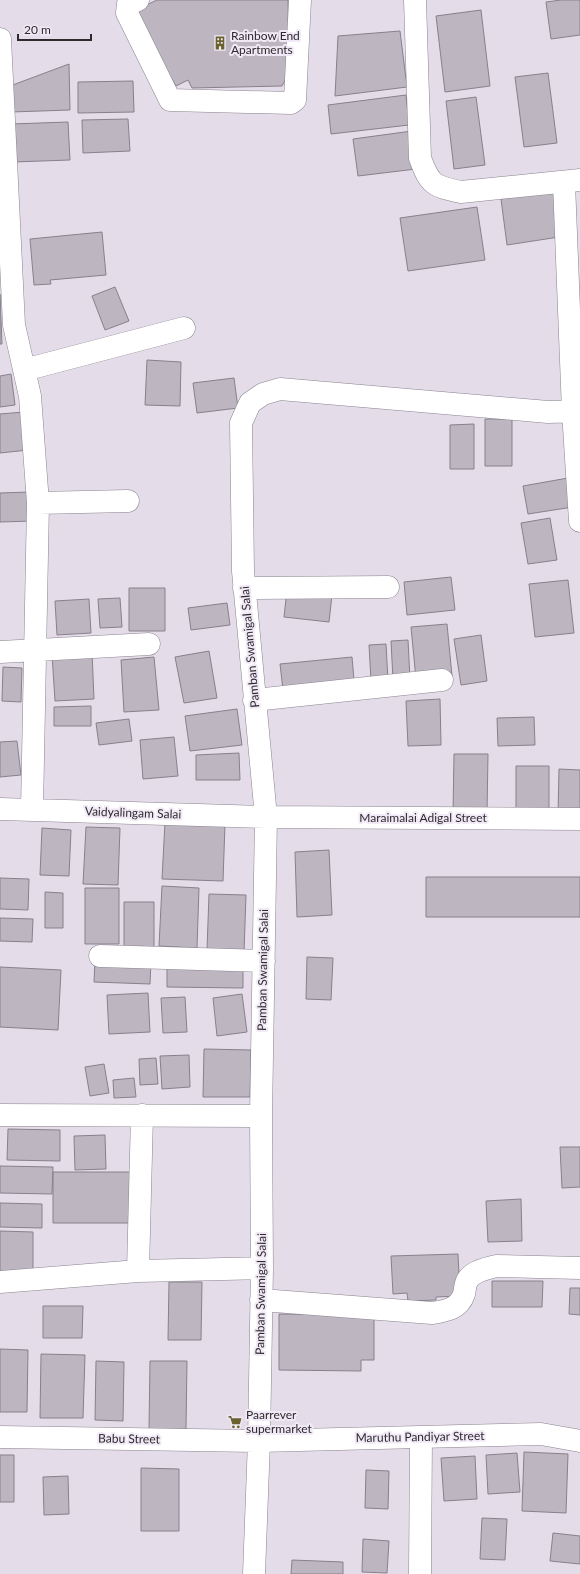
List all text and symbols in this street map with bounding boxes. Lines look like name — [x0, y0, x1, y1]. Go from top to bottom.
scale bar — [18, 16, 91, 42]
text: 20 m — [24, 22, 51, 37]
place label: Rainbow End Apartments — [231, 28, 300, 57]
building icon: Rainbow End Apartments — [212, 35, 228, 51]
street label: Pamban Swamigal Salai — [237, 586, 262, 708]
street label: Vaidyalingam Salai — [85, 803, 182, 822]
street label: Maraimalai Adigal Street — [359, 810, 487, 825]
street label: Pamban Swamigal Salai — [254, 909, 271, 1031]
street label: Pamban Swamigal Salai — [252, 1233, 269, 1355]
place label: Paarrever supermarket — [246, 1407, 313, 1436]
supermarket icon: Paarrever supermarket — [227, 1414, 243, 1430]
street label: Maruthu Pandiyar Street — [355, 1428, 485, 1445]
street label: Babu Street — [98, 1430, 161, 1447]

